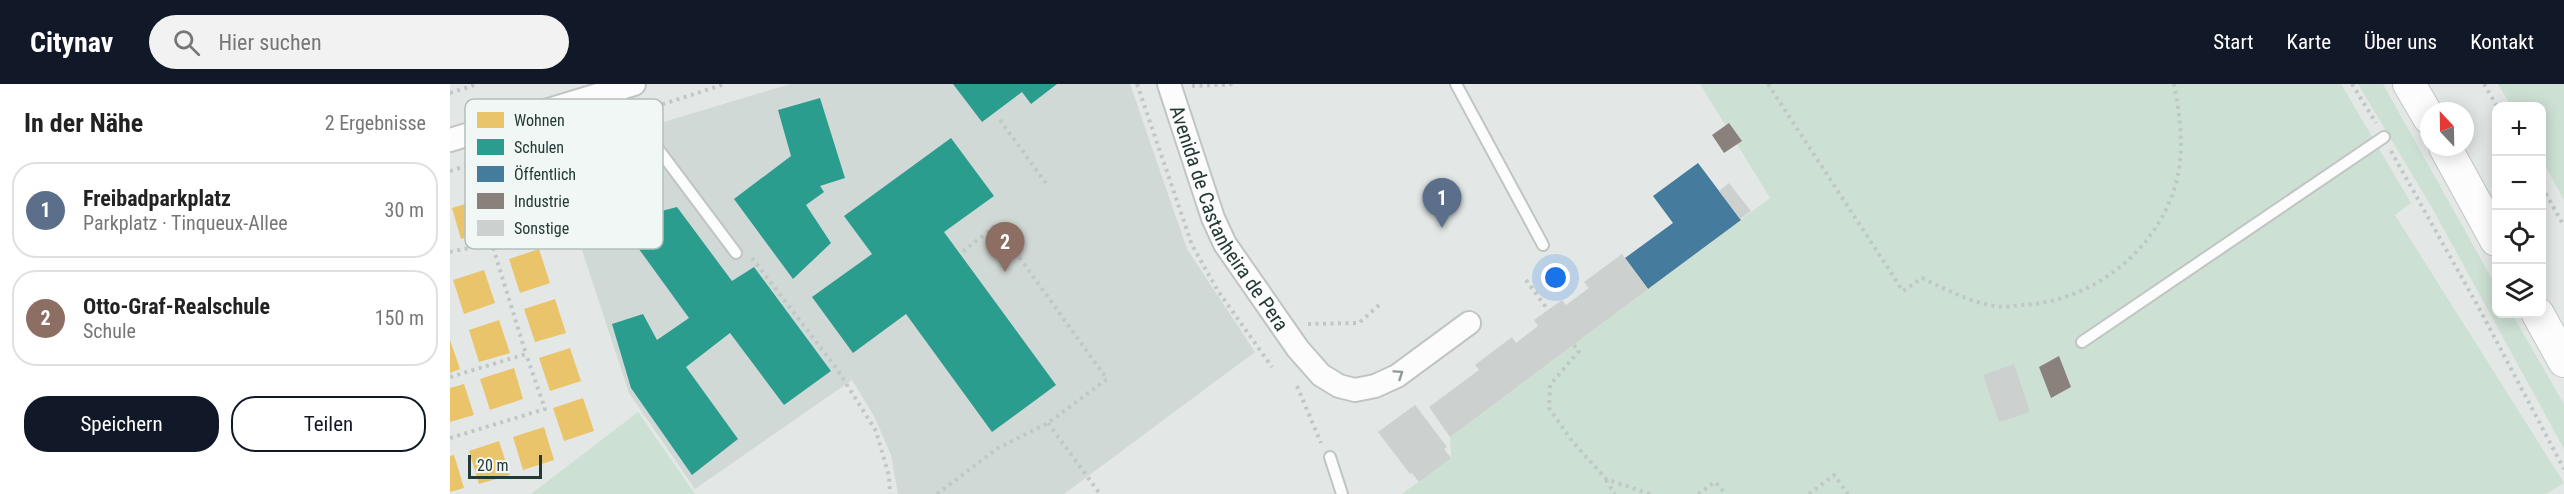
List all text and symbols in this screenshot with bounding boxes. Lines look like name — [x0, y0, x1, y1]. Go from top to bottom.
search box — [149, 15, 569, 69]
text: Citynav — [30, 26, 113, 59]
icon: search — [170, 26, 203, 59]
text: Hier suchen — [218, 30, 322, 55]
text: Start — [2213, 30, 2254, 54]
text: Karte — [2287, 30, 2331, 54]
text: Über uns — [2364, 30, 2437, 54]
text: Kontakt — [2470, 30, 2534, 54]
legend — [465, 99, 663, 249]
street label: Avenida de Castanheira de Pera — [1165, 102, 1294, 335]
north arrow — [2420, 102, 2474, 156]
map controls — [2492, 102, 2546, 318]
button: + — [2492, 102, 2546, 156]
text: In der Nähe — [24, 108, 143, 138]
text: 2 Ergebnisse — [325, 111, 426, 135]
text: Wohnen — [514, 111, 565, 130]
text: Schulen — [514, 138, 564, 157]
button: − — [2492, 156, 2546, 210]
text: Öffentlich — [514, 165, 576, 184]
pin: 1 — [1422, 178, 1462, 228]
text: Freibadparkplatz — [83, 186, 231, 211]
text: Industrie — [514, 192, 570, 211]
text: 1 — [40, 198, 51, 222]
text: 30 m — [385, 198, 424, 222]
button: locate — [2492, 210, 2546, 264]
text: Parkplatz · Tinqueux-Allee — [83, 211, 288, 235]
text: Sonstige — [514, 219, 569, 238]
pin: 2 — [986, 222, 1024, 272]
your location — [1541, 263, 1570, 292]
button: layers — [2492, 264, 2546, 318]
text: Otto-Graf-Realschule — [83, 294, 270, 319]
text: 2 — [40, 306, 51, 330]
text: 150 m — [375, 306, 424, 330]
text: Schule — [83, 319, 136, 343]
one-way arrow — [1392, 370, 1403, 381]
button: Speichern — [24, 396, 219, 452]
button: Teilen — [231, 396, 426, 452]
scale bar — [468, 452, 542, 480]
text: 20 m — [477, 456, 509, 475]

